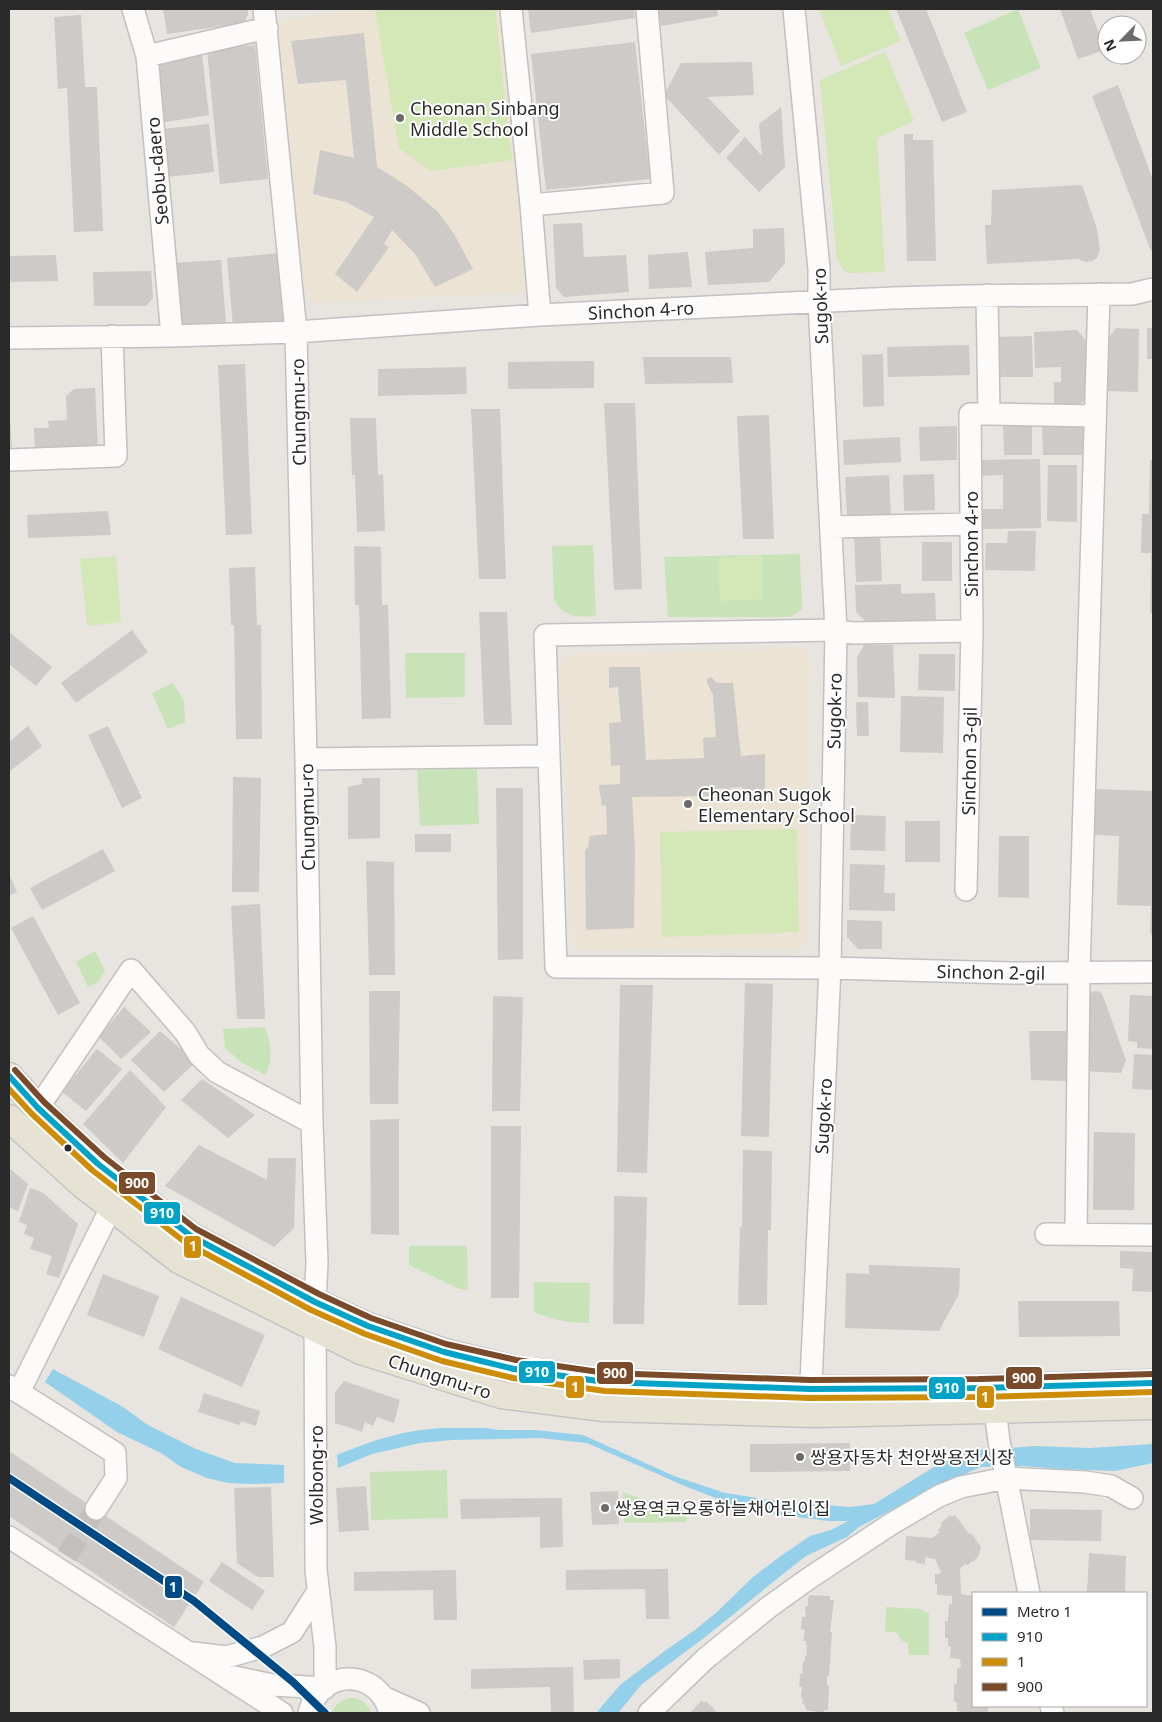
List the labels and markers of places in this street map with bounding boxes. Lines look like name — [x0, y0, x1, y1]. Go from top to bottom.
place label: Cheonan Sinbang Middle School — [410, 96, 560, 141]
marker: Cheonan Sinbang Middle School — [394, 112, 406, 124]
place label: Cheonan Sugok Elementary School — [698, 782, 855, 827]
marker: Cheonan Sugok Elementary School — [682, 798, 694, 810]
unlabelled marker — [63, 1143, 73, 1153]
place label: 쌍용자동차 천안쌍용전시장 — [810, 1445, 1013, 1469]
marker: 쌍용자동차 천안쌍용전시장 — [794, 1451, 806, 1463]
place label: 쌍용역코오롱하늘채어린이집 — [615, 1496, 830, 1520]
marker: 쌍용역코오롱하늘채어린이집 — [599, 1502, 611, 1514]

